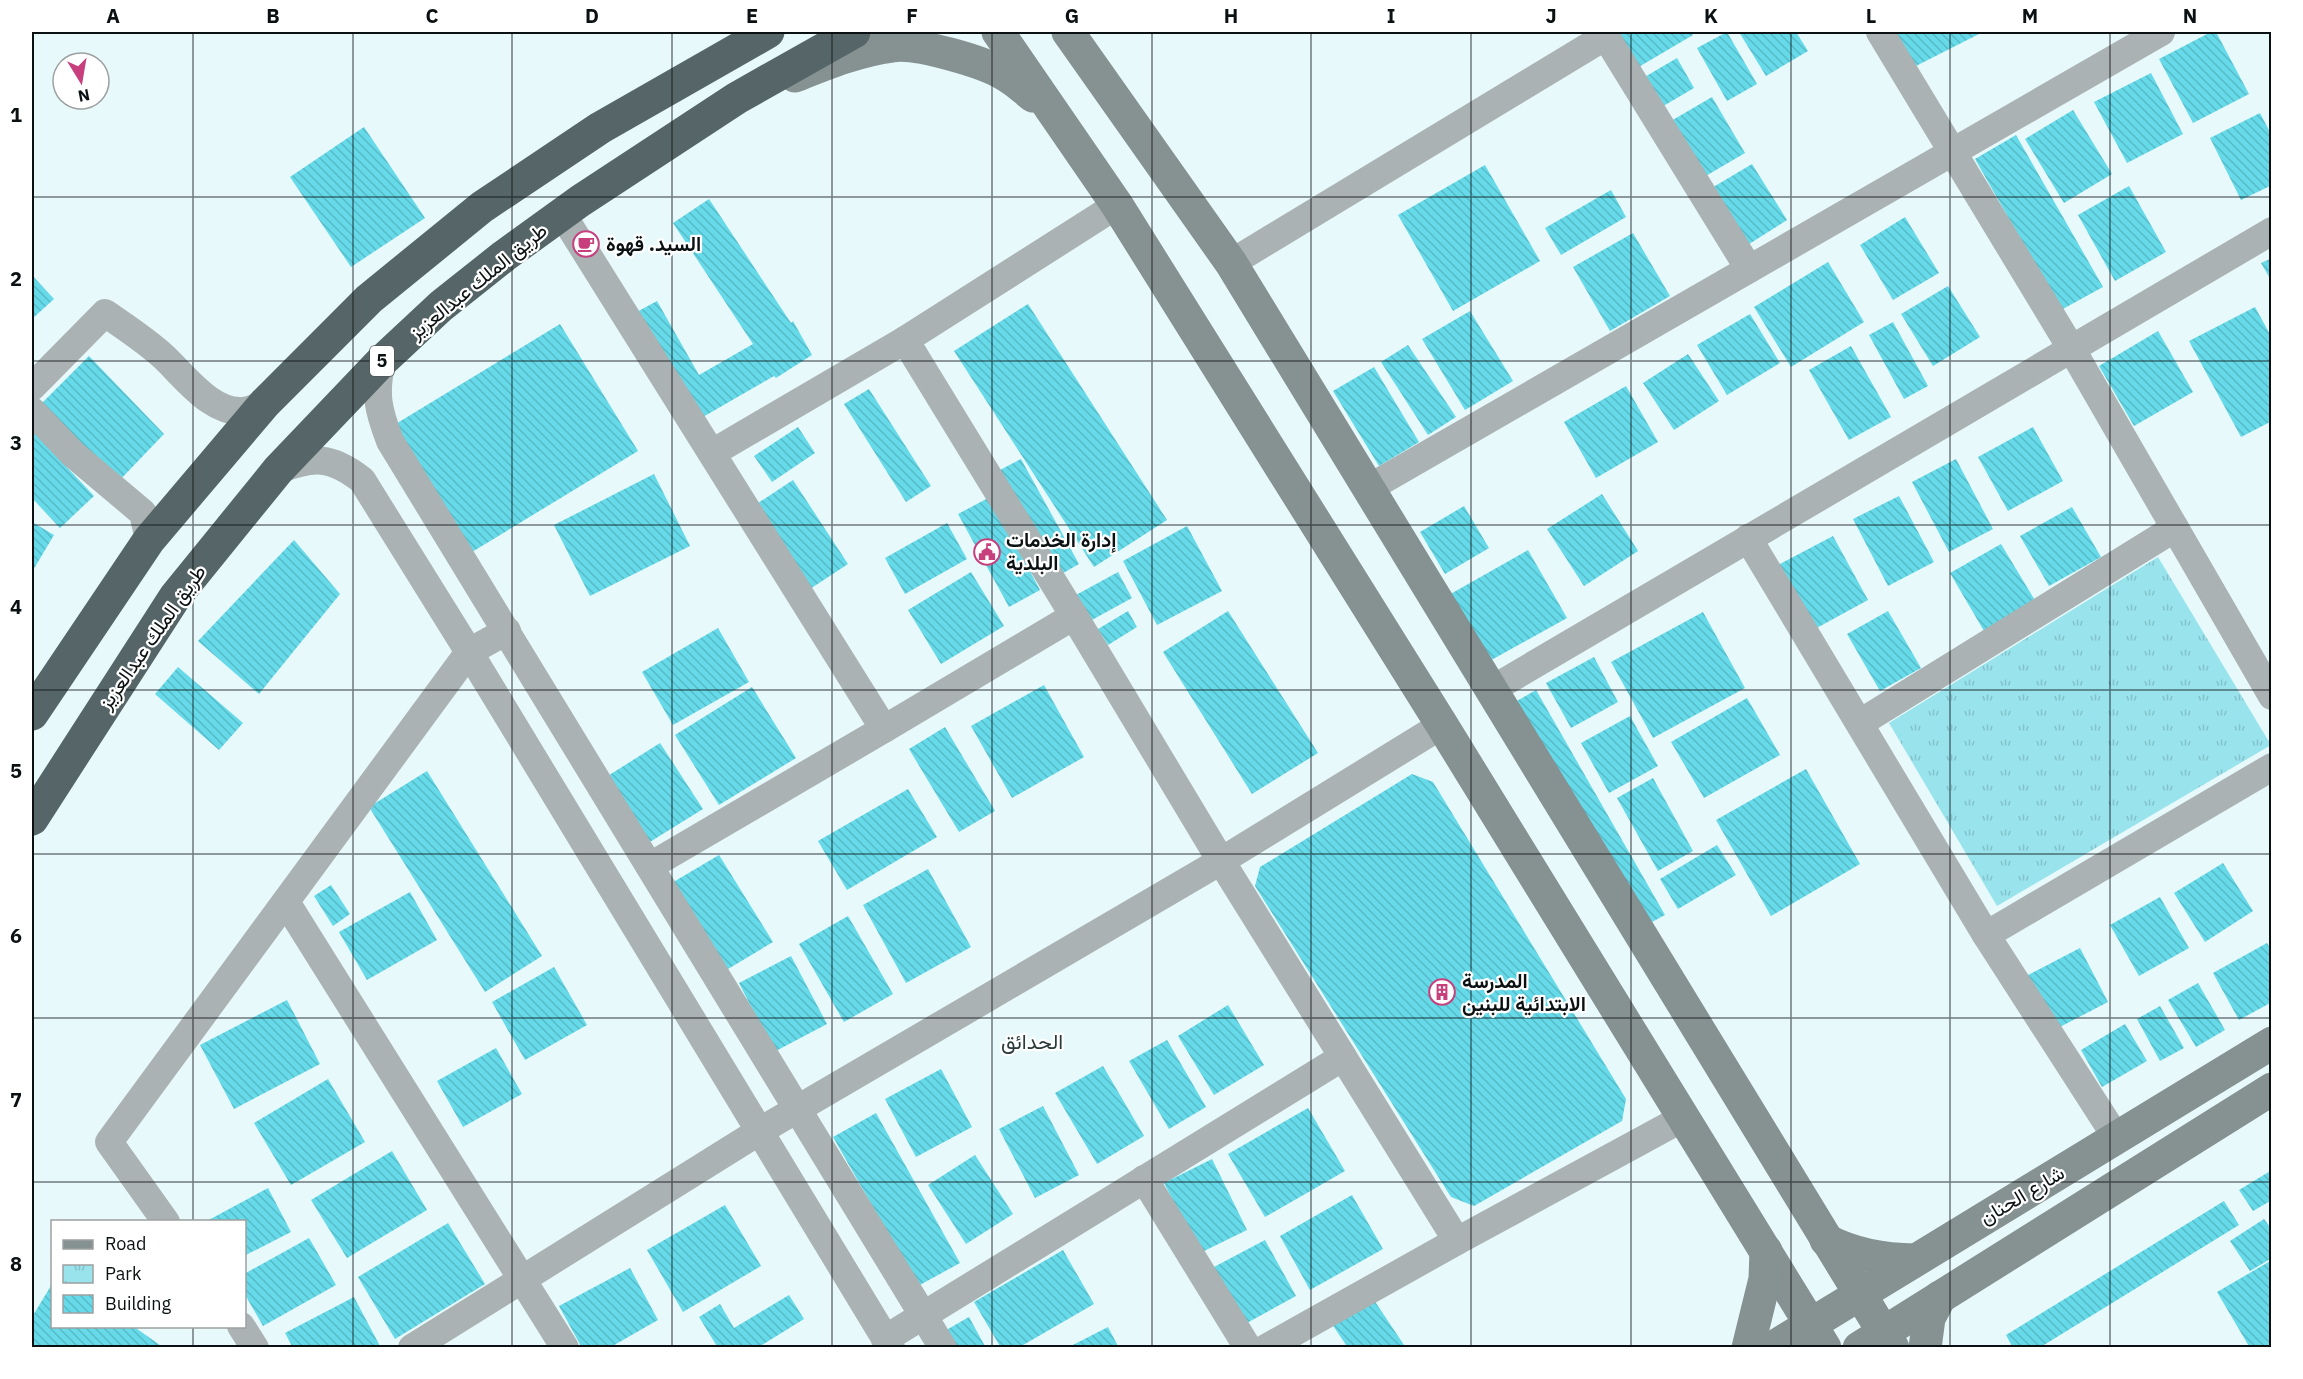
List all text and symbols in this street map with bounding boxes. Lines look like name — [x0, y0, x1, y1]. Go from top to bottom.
text: A — [106, 2, 120, 29]
text: B — [266, 2, 280, 29]
text: C — [425, 2, 439, 29]
text: D — [585, 2, 599, 29]
text: E — [746, 2, 758, 29]
text: F — [906, 2, 918, 29]
text: G — [1065, 2, 1079, 29]
text: H — [1224, 2, 1238, 29]
text: I — [1387, 2, 1395, 29]
text: J — [1545, 2, 1557, 29]
text: K — [1704, 2, 1718, 29]
text: L — [1866, 2, 1876, 29]
text: M — [2022, 2, 2038, 29]
text: N — [2183, 2, 2197, 29]
north arrow — [51, 51, 111, 111]
text: N — [76, 85, 91, 107]
text: 1 — [10, 101, 22, 128]
street label: طريق الملك عبدالعزيز — [402, 216, 552, 345]
cafe icon: السيد. قهوة — [571, 229, 601, 259]
place label: السيد. قهوة — [606, 230, 701, 257]
text: 2 — [10, 265, 22, 292]
road number: 5 — [370, 346, 394, 376]
text: 3 — [10, 429, 22, 456]
place label: إدارة الخدمات البلدية — [1006, 526, 1116, 576]
public building icon: إدارة الخدمات البلدية — [972, 537, 1002, 567]
street label: طريق الملك عبدالعزيز — [91, 559, 212, 715]
text: 4 — [10, 593, 22, 620]
text: 5 — [10, 757, 22, 784]
text: 6 — [10, 922, 22, 949]
place label: المدرسة الابتدائية للبنين — [1462, 967, 1586, 1017]
building icon: المدرسة الابتدائية للبنين — [1427, 977, 1457, 1007]
district label: الحدائق — [1001, 1027, 1063, 1055]
text: 7 — [10, 1086, 22, 1113]
street label: شارع الحنان — [1974, 1159, 2070, 1231]
legend — [51, 1220, 246, 1328]
text: Road — [105, 1232, 146, 1255]
text: 8 — [10, 1250, 22, 1277]
text: Park — [105, 1262, 142, 1285]
text: Building — [105, 1292, 172, 1315]

